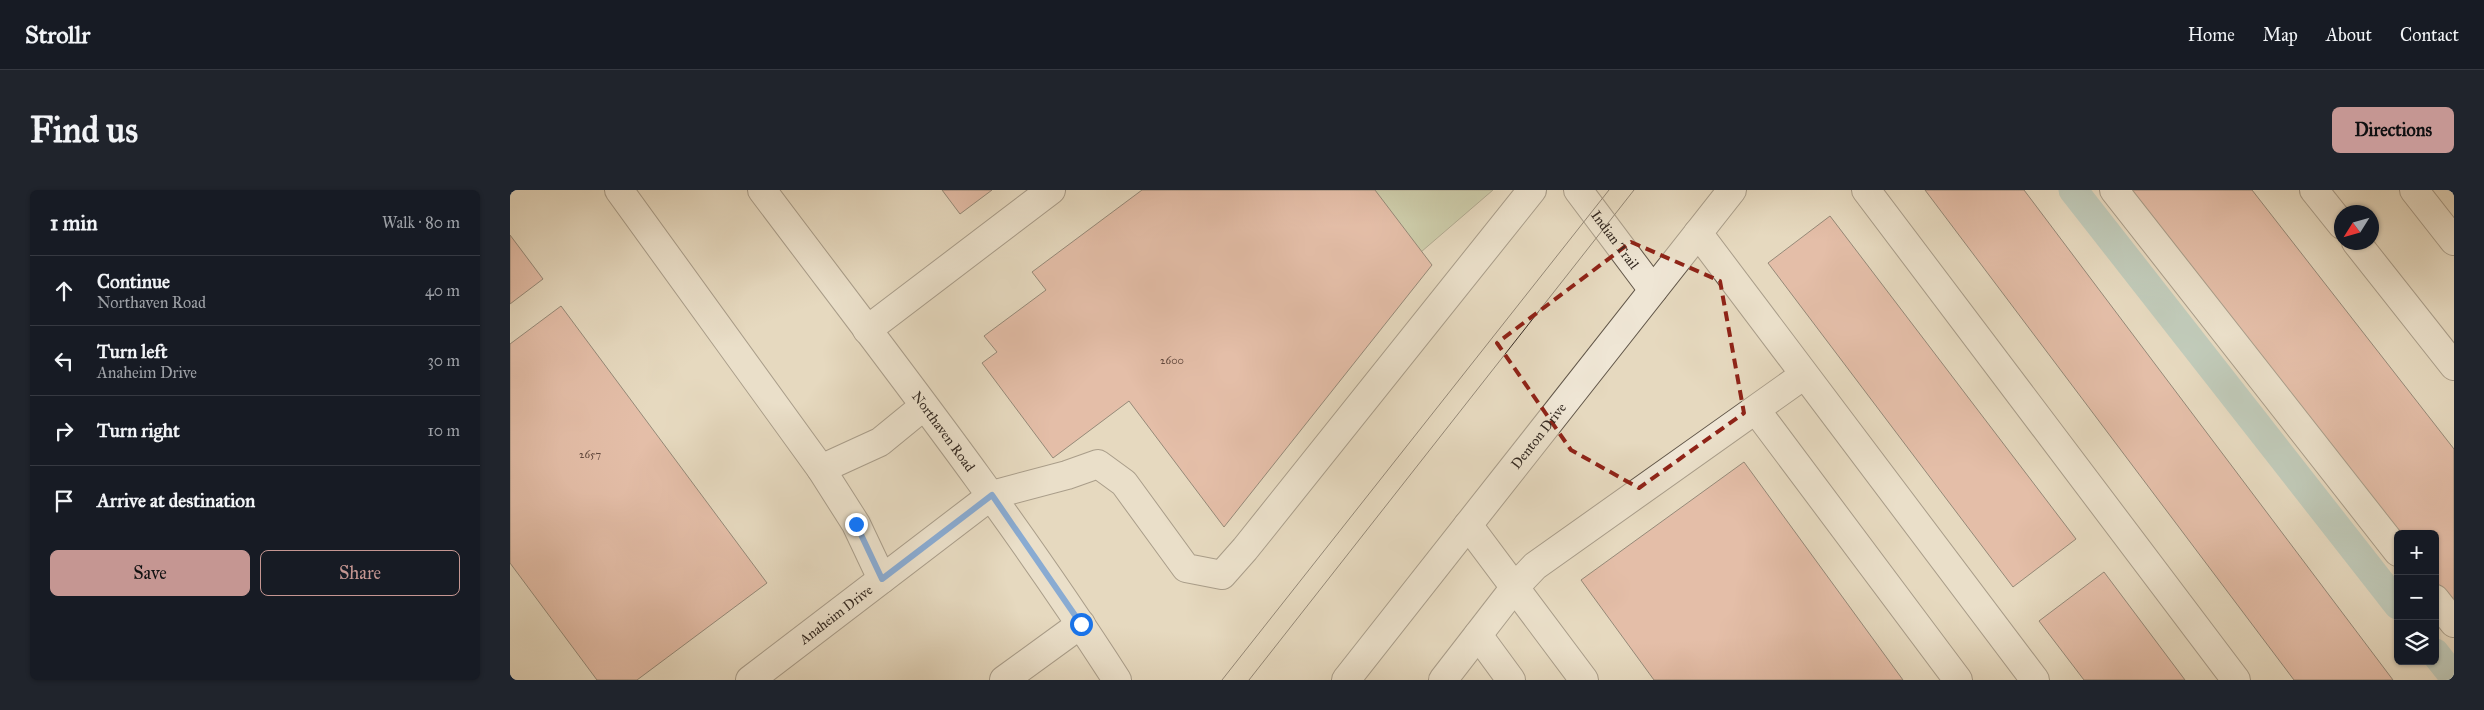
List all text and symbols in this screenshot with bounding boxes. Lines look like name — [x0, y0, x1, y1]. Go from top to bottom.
text: Strollr — [25, 20, 90, 50]
text: Home — [2188, 24, 2235, 46]
text: Map — [2263, 24, 2298, 46]
text: About — [2326, 24, 2372, 46]
text: Contact — [2400, 24, 2459, 46]
button: Directions — [2332, 107, 2454, 153]
text: Find us — [30, 109, 138, 152]
north arrow — [2334, 205, 2379, 250]
street label: Indian Trail — [1588, 207, 1643, 273]
text: 1 min — [50, 210, 98, 236]
text: Walk · 80 m — [382, 213, 460, 232]
text: Continue — [97, 270, 170, 293]
icon: ahead — [50, 277, 78, 305]
text: 40 m — [425, 281, 460, 300]
text: Northaven Road — [97, 293, 206, 312]
text: Turn left — [97, 340, 167, 363]
icon: left — [50, 347, 78, 375]
text: 30 m — [427, 351, 460, 370]
house number: 2600 — [1160, 354, 1184, 367]
text: Anaheim Drive — [97, 363, 197, 382]
street label: Northaven Road — [908, 388, 979, 475]
street label: Denton Drive — [1507, 399, 1570, 472]
icon: right — [50, 417, 78, 445]
text: Turn right — [97, 419, 180, 442]
text: 10 m — [428, 421, 460, 440]
house number: 2657 — [579, 448, 601, 461]
icon: arrive — [50, 487, 78, 515]
text: Arrive at destination — [97, 489, 255, 512]
route end — [845, 513, 868, 536]
map controls — [2394, 530, 2439, 665]
button: + — [2394, 530, 2439, 575]
button: Save — [50, 550, 250, 596]
button: Share — [260, 550, 460, 596]
button: − — [2394, 575, 2439, 620]
street label: Anaheim Drive — [795, 581, 876, 648]
route start — [1070, 613, 1093, 636]
button: layers — [2394, 620, 2439, 665]

